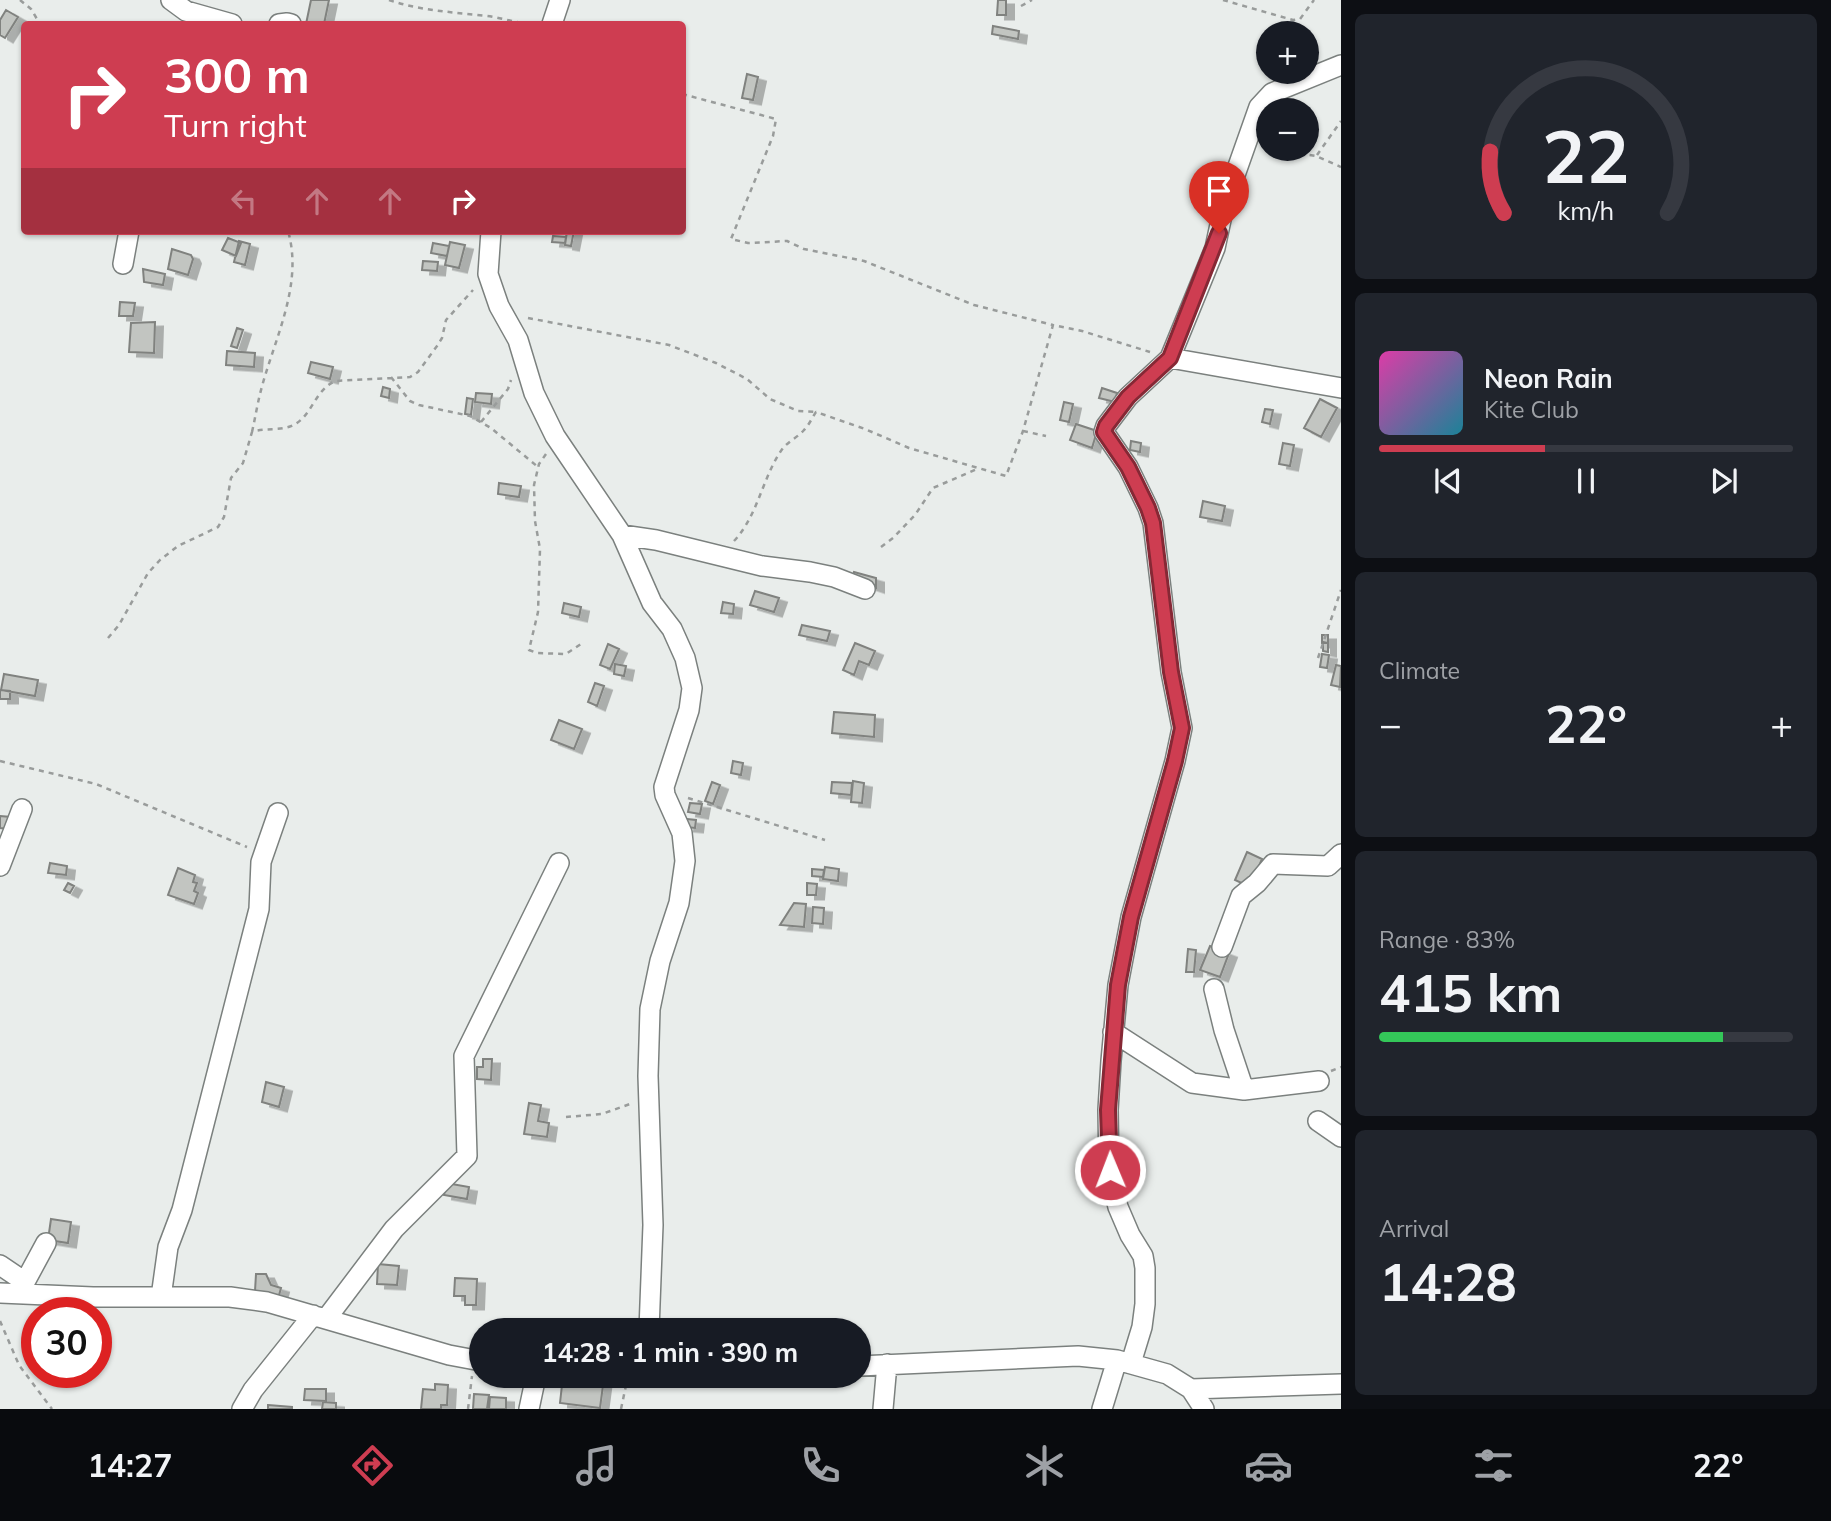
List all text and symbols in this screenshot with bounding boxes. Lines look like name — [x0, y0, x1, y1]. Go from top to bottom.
map controls — [1256, 21, 1319, 161]
button: + — [1256, 21, 1319, 84]
text: 300 m — [164, 44, 310, 105]
icon: right — [49, 49, 140, 140]
button: − — [1256, 98, 1319, 161]
text: Turn right — [164, 105, 307, 145]
text: 22 — [1542, 110, 1630, 201]
pin — [1189, 161, 1249, 233]
icon: arrive — [1200, 172, 1238, 210]
icon: left — [225, 182, 263, 220]
icon: ahead — [298, 182, 336, 220]
icon: ahead — [371, 182, 409, 220]
icon: right — [444, 182, 482, 220]
text: km/h — [1558, 194, 1614, 225]
text: Neon Rain — [1484, 362, 1613, 395]
text: Kite Club — [1484, 395, 1579, 424]
icon: previous — [1429, 462, 1467, 500]
icon: pause — [1567, 462, 1605, 500]
icon: next — [1705, 462, 1743, 500]
text: Climate — [1379, 656, 1460, 685]
text: 22° — [1545, 691, 1627, 756]
text: − — [1379, 700, 1402, 748]
text: + — [1770, 700, 1793, 748]
text: Range · 83% — [1379, 925, 1515, 954]
text: 415 km — [1379, 960, 1562, 1025]
position arrow — [1073, 1133, 1147, 1207]
text: Arrival — [1379, 1214, 1449, 1243]
text: 14:28 — [1379, 1249, 1517, 1314]
speed limit sign: 30 — [21, 1297, 112, 1388]
text: 14:28 · 1 min · 390 m — [542, 1336, 798, 1369]
icon: directions — [348, 1441, 397, 1490]
icon: music — [572, 1441, 621, 1490]
icon: phone — [796, 1441, 845, 1490]
icon: climate — [1020, 1441, 1069, 1490]
icon: car — [1244, 1441, 1293, 1490]
icon: filters — [1469, 1441, 1518, 1490]
text: 14:27 — [88, 1445, 172, 1485]
text: 22° — [1693, 1445, 1743, 1485]

